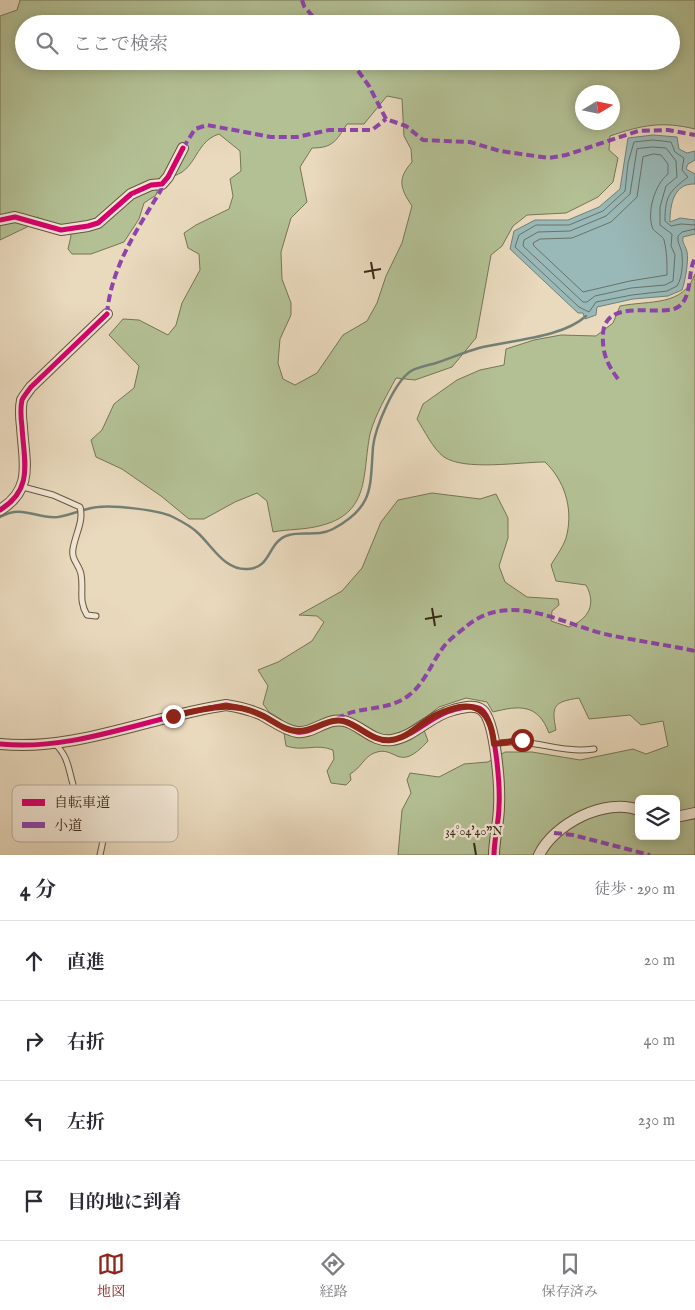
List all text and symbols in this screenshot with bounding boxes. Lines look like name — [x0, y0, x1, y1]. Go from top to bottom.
search box — [15, 15, 680, 70]
icon: search — [33, 29, 61, 57]
text: ここで検索 — [73, 33, 168, 57]
north arrow — [575, 85, 620, 130]
route end — [162, 705, 185, 728]
route start — [511, 729, 534, 752]
legend — [12, 785, 178, 842]
text: 自転車道 — [54, 794, 110, 812]
map controls — [635, 795, 680, 840]
button: layers — [635, 795, 680, 840]
text: 小道 — [54, 817, 82, 835]
text: 34°04'40"N — [445, 824, 503, 839]
text: 4 分 — [20, 877, 56, 904]
text: 徒歩 · 290 m — [594, 880, 675, 900]
icon: ahead — [20, 947, 48, 975]
text: 直進 — [67, 951, 105, 975]
text: 20 m — [644, 951, 675, 971]
icon: right — [20, 1027, 48, 1055]
text: 右折 — [67, 1031, 105, 1055]
text: 40 m — [643, 1031, 675, 1051]
icon: left — [20, 1107, 48, 1135]
text: 左折 — [67, 1111, 105, 1135]
text: 230 m — [638, 1111, 675, 1131]
icon: arrive — [20, 1187, 48, 1215]
text: 目的地に到着 — [67, 1191, 181, 1215]
tab: 地図 — [97, 1250, 125, 1301]
tab: 経路 — [319, 1250, 347, 1301]
tab: 保存済み — [542, 1250, 598, 1301]

